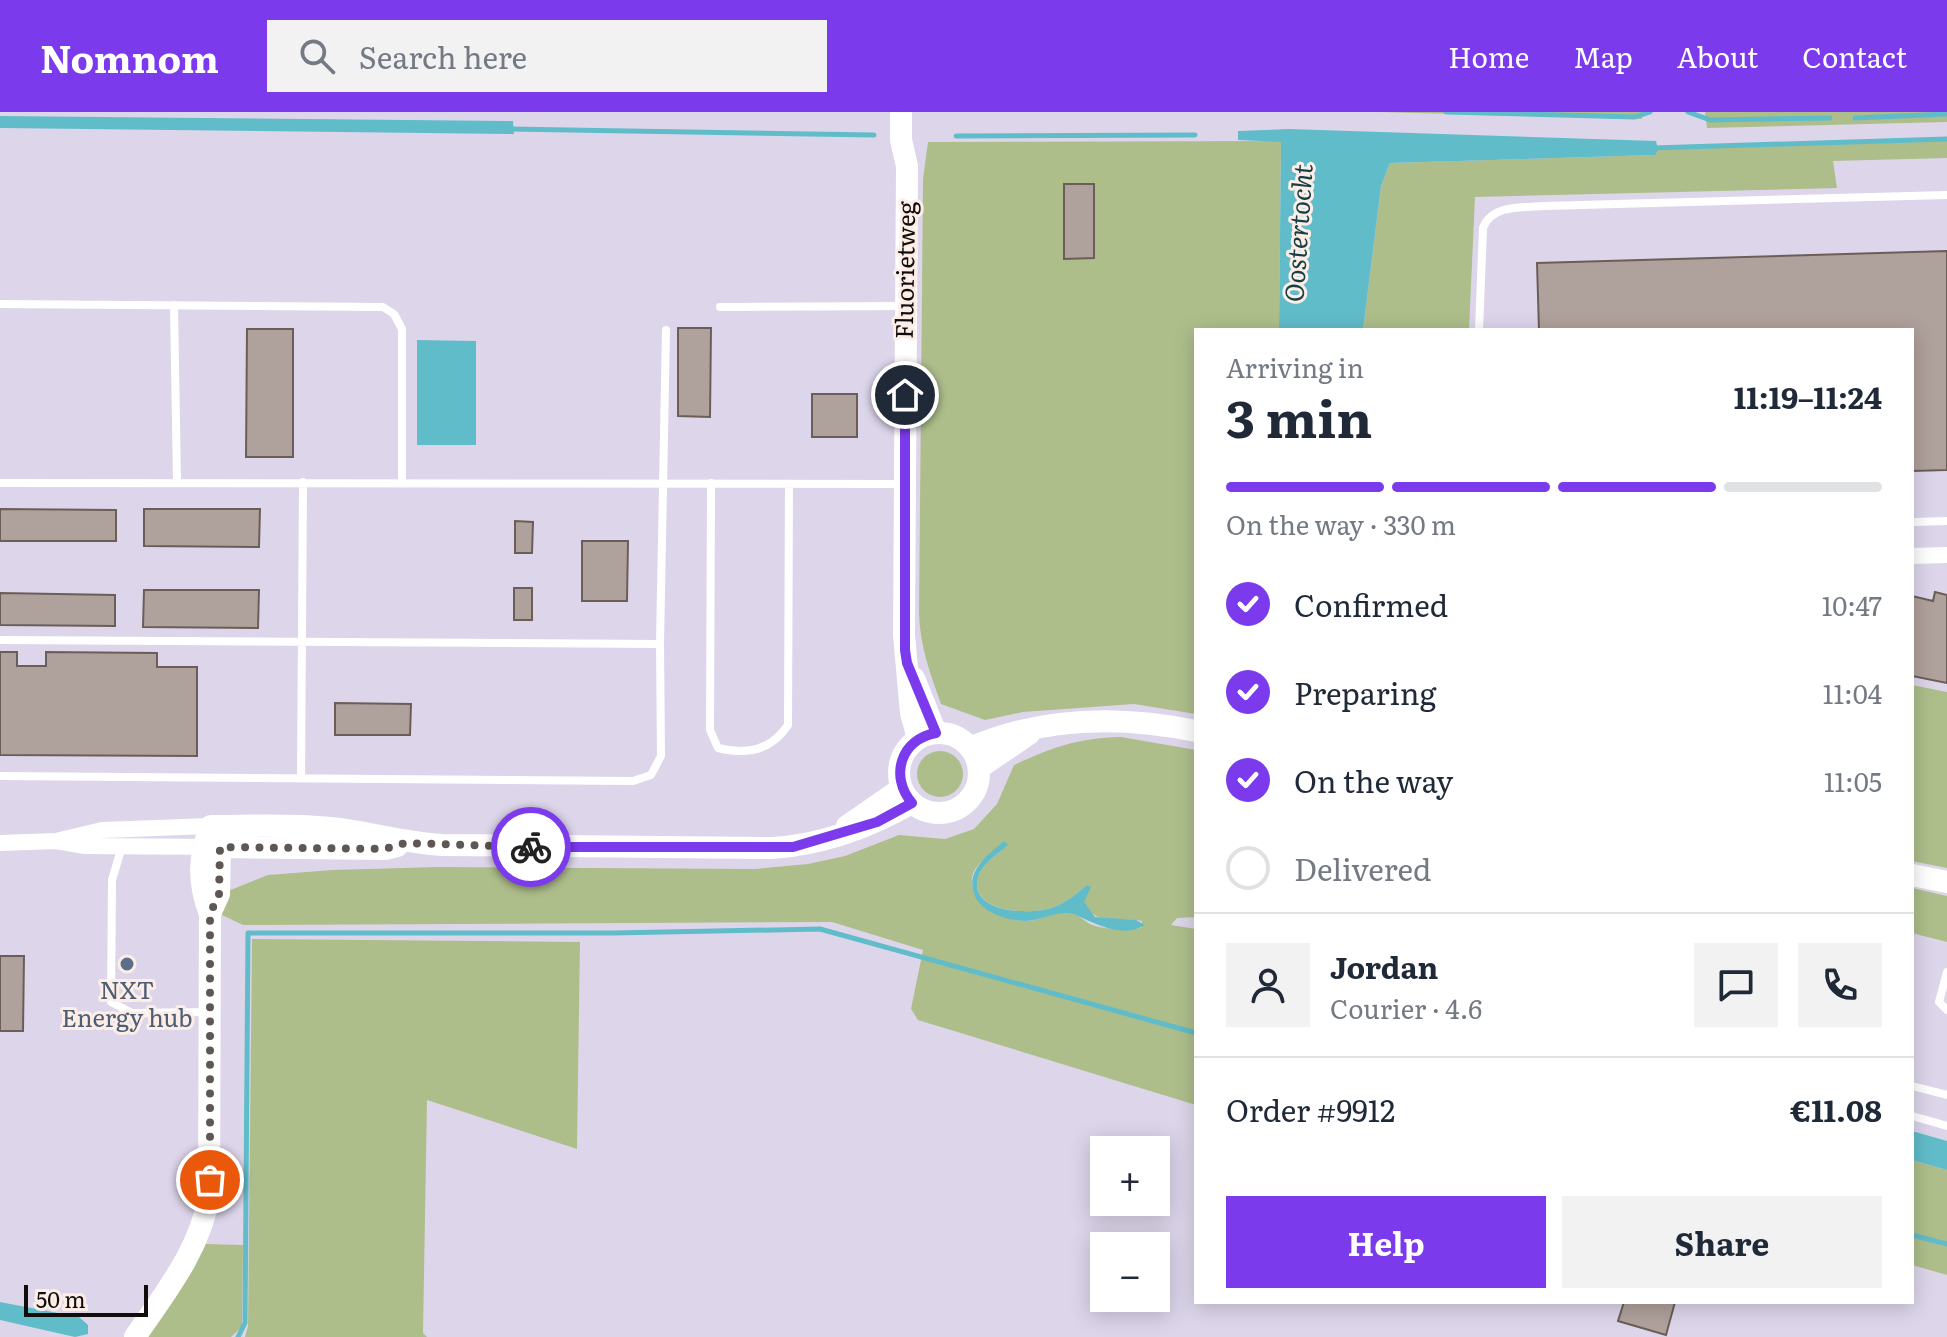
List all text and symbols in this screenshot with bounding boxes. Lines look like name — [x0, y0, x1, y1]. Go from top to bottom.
search box — [267, 20, 827, 92]
text: Nomnom — [40, 28, 219, 85]
icon: search — [295, 34, 339, 78]
text: Search here — [359, 34, 527, 78]
text: Home — [1448, 35, 1529, 77]
text: Map — [1573, 35, 1633, 77]
text: About — [1677, 35, 1758, 77]
text: Contact — [1802, 35, 1907, 77]
water label: Oostertocht — [1272, 162, 1321, 303]
street label: Fluorietweg — [885, 200, 922, 339]
text: Arriving in — [1226, 347, 1364, 386]
pin — [871, 361, 939, 429]
icon: home — [883, 373, 927, 417]
text: 11:19–11:24 — [1734, 374, 1882, 418]
text: 3 min — [1226, 377, 1372, 454]
text: On the way · 330 m — [1226, 504, 1456, 543]
icon: check — [1226, 582, 1270, 626]
text: Confirmed — [1294, 582, 1448, 626]
text: 10:47 — [1822, 585, 1882, 624]
icon: check — [1226, 670, 1270, 714]
text: Preparing — [1294, 670, 1436, 714]
text: 11:04 — [1823, 673, 1882, 712]
icon: check — [1226, 758, 1270, 802]
text: On the way — [1294, 758, 1453, 802]
text: 11:05 — [1824, 761, 1882, 800]
courier — [491, 807, 571, 887]
icon: bike — [509, 825, 553, 869]
text: Delivered — [1294, 846, 1431, 890]
button: person — [1226, 943, 1310, 1027]
button: chat — [1694, 943, 1778, 1027]
button: phone — [1798, 943, 1882, 1027]
text: Jordan — [1330, 944, 1438, 988]
marker: NXT Energy hub — [118, 955, 136, 973]
place label: NXT Energy hub — [61, 971, 193, 1034]
text: Courier · 4.6 — [1330, 988, 1482, 1027]
text: Order #9912 — [1226, 1087, 1395, 1131]
text: €11.08 — [1790, 1087, 1882, 1131]
map controls — [1090, 1136, 1170, 1312]
button: + — [1090, 1136, 1170, 1216]
pin — [176, 1146, 244, 1214]
icon: bag — [188, 1158, 232, 1202]
button: Help — [1226, 1196, 1546, 1288]
button: Share — [1562, 1196, 1882, 1288]
button: − — [1090, 1232, 1170, 1312]
scale bar — [24, 1281, 148, 1317]
text: 50 m — [36, 1282, 86, 1315]

